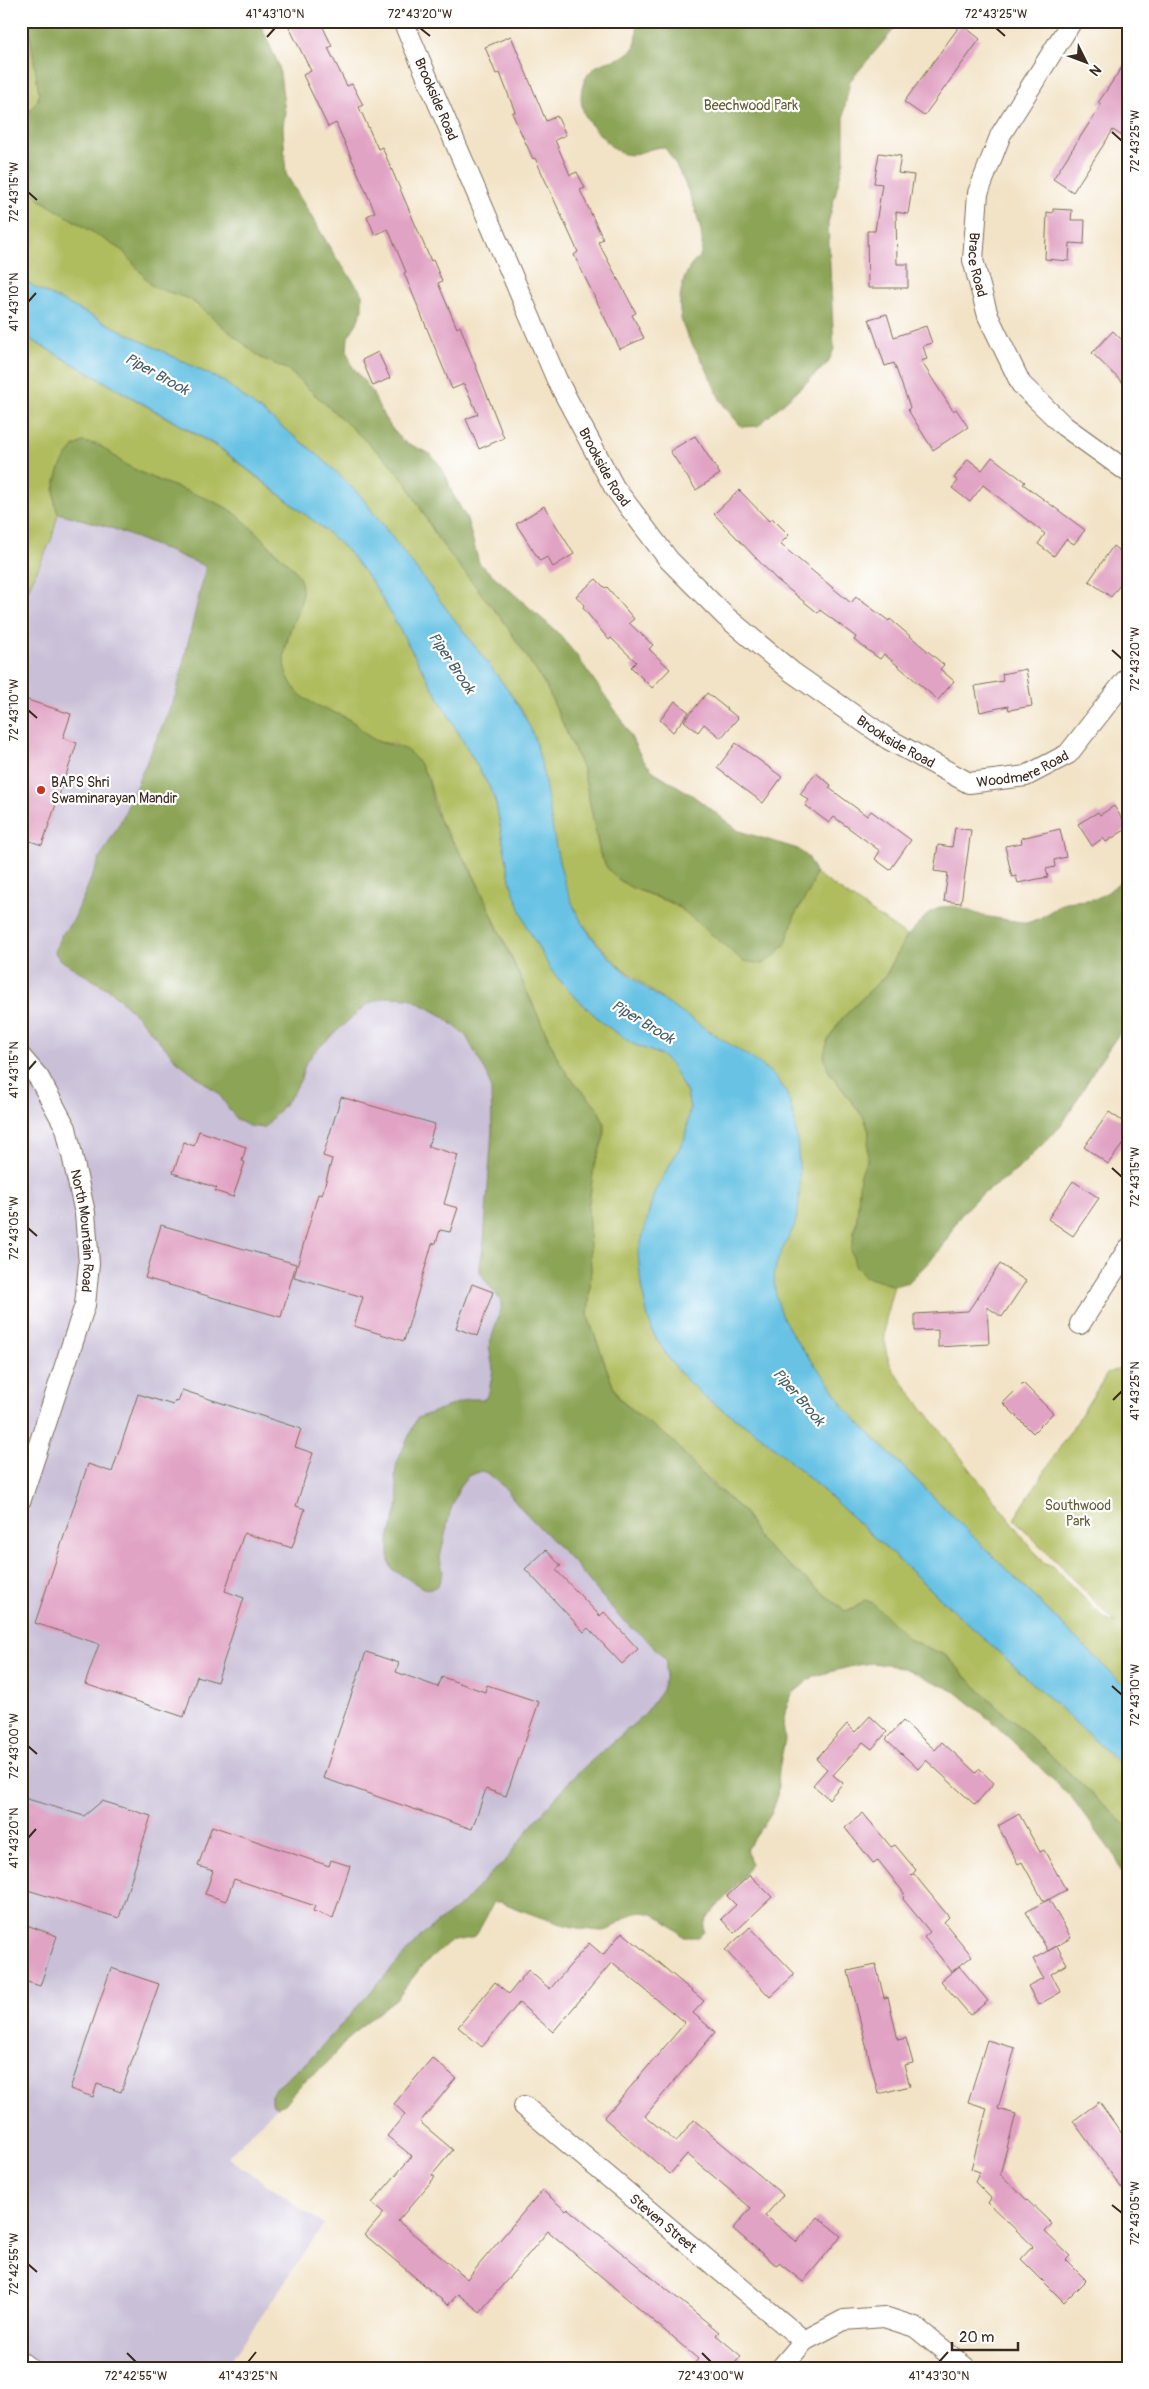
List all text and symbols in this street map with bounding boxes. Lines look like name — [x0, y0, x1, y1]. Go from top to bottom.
text: 41°43'10"N — [246, 7, 304, 22]
text: 72°43'20"W — [388, 7, 452, 22]
text: 72°43'25"W — [965, 7, 1027, 22]
north arrow — [1062, 38, 1112, 88]
street label: Brookside Road — [411, 55, 461, 143]
text: N — [1086, 61, 1105, 80]
park label: Beechwood Park — [704, 97, 798, 114]
text: 72°43'25"W — [1128, 110, 1143, 172]
text: 72°43'15"W — [7, 162, 22, 222]
street label: Brace Road — [964, 232, 991, 299]
text: 41°43'10"N — [7, 273, 22, 331]
water label: Piper Brook — [122, 349, 193, 401]
street label: Brookside Road — [575, 425, 634, 510]
text: 72°43'20"W — [1128, 627, 1143, 691]
water label: Piper Brook — [424, 629, 480, 699]
text: 72°43'10"W — [7, 679, 22, 741]
street label: Brookside Road — [853, 712, 938, 772]
street label: Woodmere Road — [975, 747, 1072, 791]
place label: BAPS Shri Swaminarayan Mandir — [51, 774, 177, 807]
marker: BAPS Shri Swaminarayan Mandir — [35, 784, 47, 796]
water label: Piper Brook — [608, 996, 679, 1049]
text: 41°43'15"N — [7, 1041, 22, 1099]
text: 72°43'15"W — [1128, 1147, 1143, 1207]
street label: North Mountain Road — [66, 1168, 97, 1293]
text: 72°43'05"W — [7, 1196, 22, 1260]
text: 41°43'25"N — [1128, 1361, 1143, 1421]
water label: Piper Brook — [769, 1365, 830, 1431]
park label: Southwood Park — [1045, 1497, 1111, 1530]
text: 72°43'10"W — [1128, 1664, 1143, 1726]
text: 72°43'00"W — [7, 1713, 22, 1779]
text: 41°43'20"N — [7, 1808, 22, 1868]
text: 72°43'05"W — [1128, 2181, 1143, 2245]
street label: Steven Street — [626, 2190, 700, 2257]
text: 72°42'55"W — [7, 2233, 22, 2295]
scale bar — [952, 2319, 1018, 2351]
text: 20 m — [959, 2328, 994, 2347]
text: 72°42'55"W — [105, 2369, 167, 2384]
text: 41°43'25"N — [218, 2369, 278, 2384]
text: 72°43'00"W — [678, 2369, 744, 2384]
text: 41°43'30"N — [909, 2369, 969, 2384]

